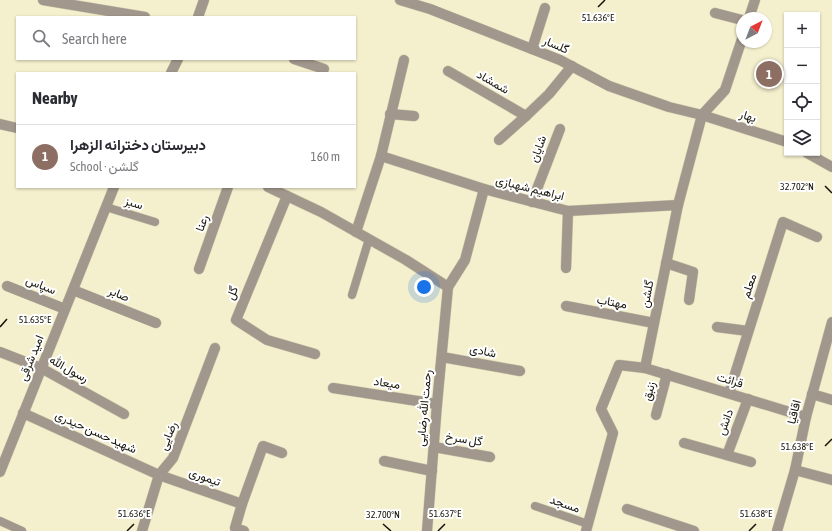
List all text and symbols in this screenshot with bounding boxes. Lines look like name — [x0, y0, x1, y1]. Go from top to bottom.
text: 51.636°E — [582, 12, 615, 23]
north arrow — [736, 12, 772, 48]
map controls — [784, 12, 820, 156]
button: + — [784, 12, 820, 48]
search box — [16, 16, 356, 60]
icon: search — [30, 27, 52, 49]
text: Search here — [62, 30, 127, 47]
street label: گلسار — [540, 33, 571, 58]
button: − — [784, 48, 820, 84]
pin: 1 — [756, 59, 782, 89]
street label: شمشاد — [474, 67, 512, 97]
button: locate — [784, 84, 820, 120]
text: Nearby — [32, 88, 78, 108]
street label: بهار — [737, 106, 758, 126]
button: layers — [784, 120, 820, 156]
street label: شایان — [527, 134, 549, 164]
text: دبيرستان دخترانه الزهرا — [70, 136, 206, 153]
text: 1 — [42, 149, 48, 164]
text: 160 m — [311, 149, 340, 164]
text: School · گلشن — [70, 159, 139, 174]
street label: ابراهیم شهبازی — [494, 173, 566, 204]
text: 32.702°N — [780, 181, 814, 192]
street label: سبز — [122, 193, 145, 213]
street label: رعنا — [193, 213, 212, 234]
street label: معلم — [739, 272, 760, 300]
street label: سپاس — [24, 273, 58, 298]
your location — [414, 277, 434, 297]
street label: گلشن — [637, 279, 658, 309]
street label: صابر — [105, 283, 132, 305]
street label: گل — [223, 284, 242, 302]
street label: مهتاب — [596, 292, 628, 313]
text: 51.635°E — [19, 314, 52, 325]
street label: امید شرقی — [15, 333, 47, 383]
street label: شادی — [468, 342, 497, 361]
street label: رسول الله — [47, 353, 91, 386]
street label: رحمت الله رضایی — [414, 369, 435, 447]
street label: قرائت — [715, 369, 745, 392]
street label: میعاد — [373, 374, 401, 392]
street label: زنبق — [640, 380, 659, 402]
street label: اقاقیا — [784, 398, 804, 426]
street label: دانش — [714, 407, 737, 437]
street label: شهید حسن حیدری — [53, 408, 139, 457]
street label: رضایی — [156, 420, 181, 453]
street label: گل سرخ — [444, 429, 483, 451]
text: 51.638°E — [781, 441, 814, 452]
street label: تیموری — [187, 465, 223, 490]
street label: مسجد — [548, 492, 582, 516]
text: 51.636°E — [118, 508, 151, 519]
text: 51.637°E — [429, 508, 462, 519]
text: 51.638°E — [740, 508, 773, 519]
text: 32.700°N — [366, 509, 400, 520]

